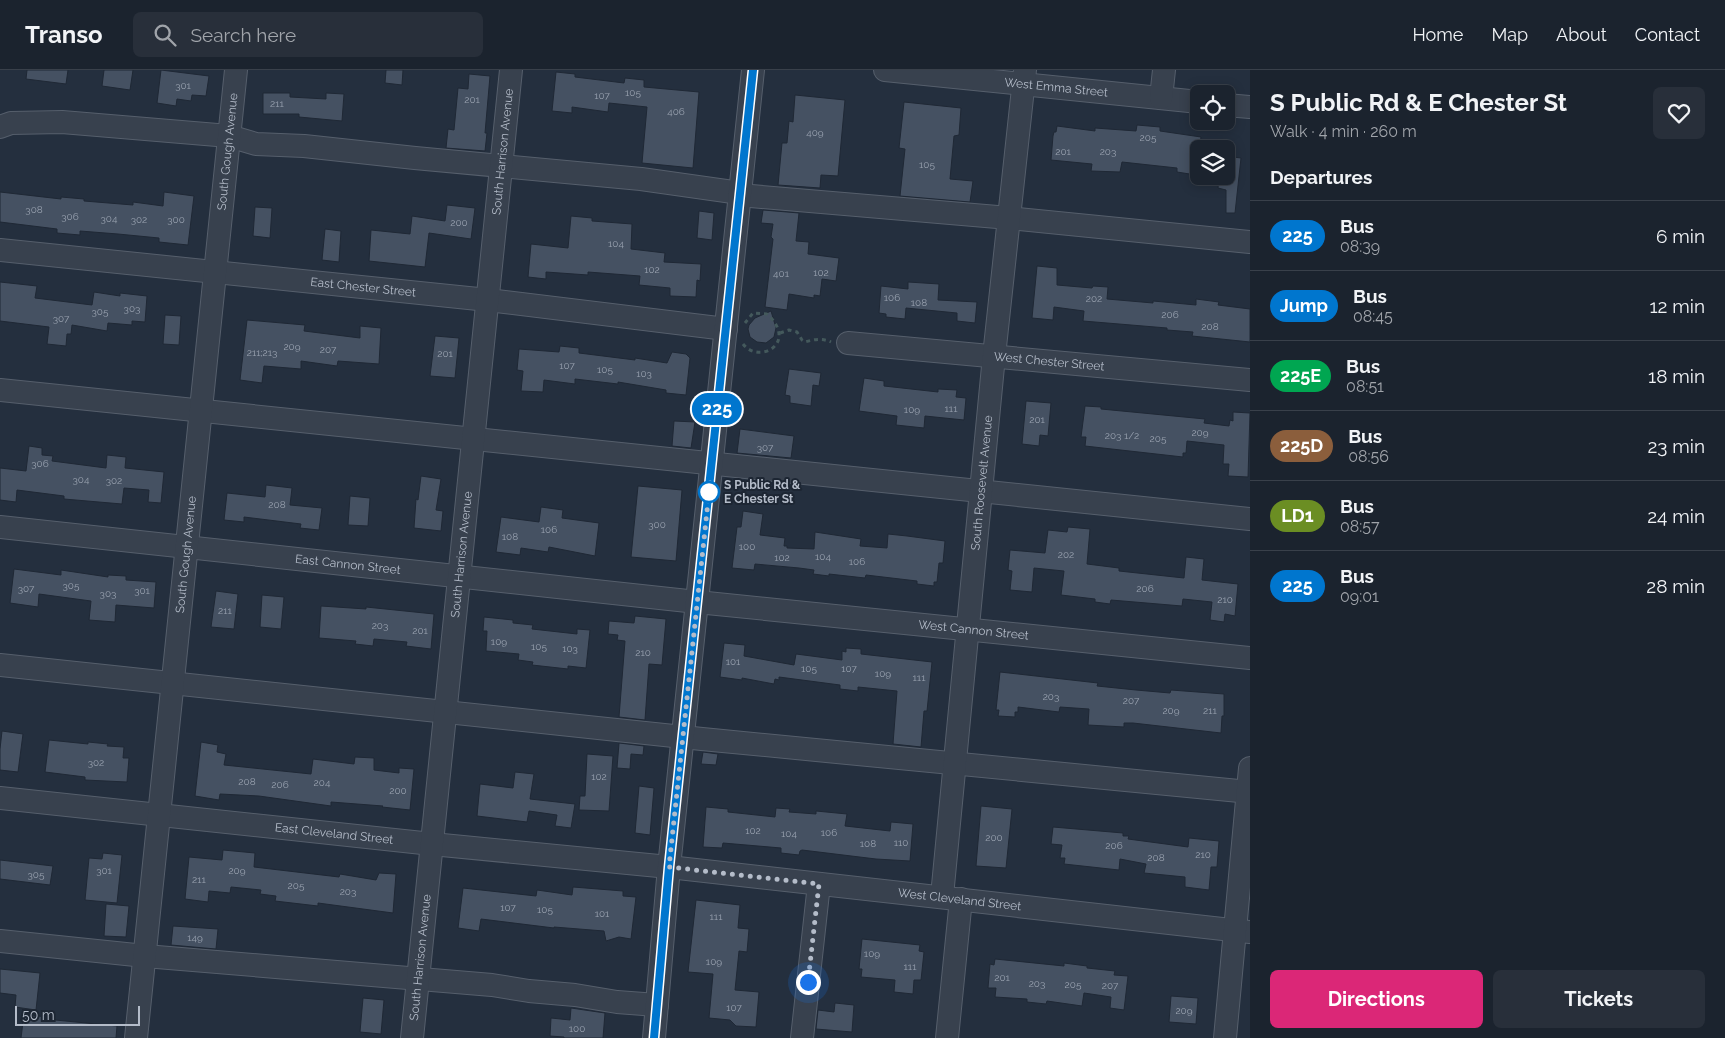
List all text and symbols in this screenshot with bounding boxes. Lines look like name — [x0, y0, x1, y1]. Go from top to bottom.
search box — [133, 12, 483, 57]
text: Transo — [25, 20, 103, 49]
icon: search — [151, 21, 179, 49]
text: Search here — [191, 24, 296, 46]
text: Home — [1412, 24, 1463, 45]
text: Map — [1491, 24, 1528, 45]
text: About — [1556, 24, 1607, 45]
text: Contact — [1635, 24, 1700, 45]
street label: West Emma Street — [1004, 75, 1109, 100]
house number: 301 — [175, 80, 192, 91]
map controls — [1190, 85, 1235, 185]
button: locate — [1190, 85, 1235, 130]
house number: 105 — [625, 87, 641, 98]
button: heart — [1653, 87, 1705, 139]
street label: South Harrison Avenue — [489, 88, 516, 215]
text: S Public Rd & E Chester St — [1270, 88, 1567, 117]
house number: 107 — [594, 90, 610, 101]
street label: South Gough Avenue — [215, 92, 241, 211]
house number: 201 — [464, 94, 481, 105]
house number: 211 — [270, 98, 285, 109]
house number: 406 — [667, 106, 685, 117]
text: Walk · 4 min · 260 m — [1270, 122, 1417, 141]
house number: 409 — [806, 127, 824, 138]
house number: 205 — [1140, 132, 1157, 143]
button: layers — [1190, 140, 1235, 185]
house number: 201 — [1055, 146, 1072, 157]
house number: 203 — [1100, 146, 1116, 157]
house number: 105 — [919, 159, 935, 170]
text: Departures — [1270, 166, 1372, 188]
house number: 308 — [25, 204, 43, 215]
house number: 306 — [61, 211, 79, 222]
house number: 304 — [101, 213, 118, 224]
house number: 302 — [131, 214, 147, 225]
house number: 300 — [167, 214, 185, 225]
text: Bus — [1340, 215, 1374, 237]
house number: 200 — [450, 217, 468, 228]
text: 225 — [1282, 225, 1313, 246]
text: 6 min — [1656, 225, 1705, 247]
text: 08:39 — [1340, 237, 1380, 256]
house number: 104 — [608, 238, 624, 249]
house number: 102 — [644, 264, 660, 275]
house number: 102 — [813, 267, 829, 278]
house number: 401 — [773, 268, 790, 279]
street label: East Chester Street — [310, 275, 417, 300]
text: Bus — [1353, 285, 1387, 307]
house number: 106 — [884, 292, 900, 303]
house number: 202 — [1086, 293, 1102, 304]
text: Jump — [1280, 295, 1328, 316]
text: 12 min — [1649, 295, 1705, 317]
house number: 108 — [911, 297, 927, 308]
house number: 303 — [124, 303, 140, 314]
house number: 305 — [92, 306, 109, 317]
text: 08:45 — [1353, 307, 1393, 326]
house number: 206 — [1161, 309, 1179, 320]
house number: 307 — [53, 313, 70, 324]
house number: 208 — [1201, 321, 1219, 332]
house number: 209 — [283, 341, 301, 352]
house number: 207 — [320, 344, 337, 355]
house number: 211;213 — [247, 347, 277, 358]
house number: 201 — [437, 348, 454, 359]
street label: West Chester Street — [993, 349, 1105, 374]
text: Bus — [1346, 355, 1380, 377]
house number: 107 — [559, 360, 575, 371]
house number: 105 — [597, 364, 613, 375]
text: 225E — [1280, 365, 1321, 386]
text: 18 min — [1648, 365, 1705, 387]
house number: 103 — [636, 368, 652, 379]
text: 08:51 — [1346, 377, 1384, 396]
line badge: 225 — [688, 393, 746, 425]
text: 225 — [702, 398, 732, 419]
house number: 111 — [945, 403, 958, 414]
house number: 109 — [904, 404, 920, 415]
house number: 201 — [1029, 414, 1046, 425]
street label: South Roosevelt Avenue — [968, 415, 995, 551]
text: Bus — [1348, 425, 1382, 447]
house number: 209 — [1191, 427, 1209, 438]
house number: 203 1/2 — [1105, 430, 1139, 441]
house number: 205 — [1150, 433, 1167, 444]
text: 225D — [1280, 435, 1323, 456]
text: 23 min — [1647, 435, 1705, 457]
house number: 307 — [757, 442, 774, 453]
text: 08:56 — [1348, 447, 1389, 466]
house number: 306 — [31, 458, 49, 469]
house number: 304 — [73, 474, 90, 485]
house number: 302 — [106, 475, 122, 486]
place label: S Public Rd & E Chester St — [724, 478, 801, 506]
marker: S Public Rd & E Chester St — [698, 481, 720, 503]
street label: South Harrison Avenue — [448, 491, 475, 618]
street label: South Gough Avenue — [173, 495, 199, 614]
text: Bus — [1340, 495, 1374, 517]
house number: 208 — [268, 499, 286, 510]
text: LD1 — [1281, 505, 1314, 526]
text: 24 min — [1647, 505, 1705, 527]
text: 08:57 — [1340, 517, 1380, 536]
house number: 300 — [648, 519, 666, 530]
house number: 106 — [541, 524, 557, 535]
house number: 108 — [502, 531, 518, 542]
house number: 100 — [739, 541, 755, 552]
house number: 202 — [1058, 549, 1074, 560]
house number: 104 — [815, 551, 831, 562]
street label: East Cannon Street — [295, 552, 401, 577]
house number: 102 — [774, 552, 790, 563]
house number: 106 — [849, 556, 865, 567]
text: Bus — [1340, 565, 1374, 587]
text: 225 — [1282, 575, 1313, 596]
text: 28 min — [1646, 575, 1705, 597]
house number: 305 — [63, 580, 80, 591]
house number: 307 — [18, 583, 35, 594]
house number: 206 — [1136, 583, 1154, 594]
house number: 301 — [134, 585, 151, 596]
text: 09:01 — [1340, 587, 1379, 606]
house number: 303 — [100, 588, 116, 599]
house number: 210 — [1217, 594, 1233, 605]
house number: 211 — [218, 605, 233, 616]
street label: West Cannon Street — [918, 617, 1029, 643]
house number: 203 — [372, 620, 388, 631]
house number: 201 — [412, 625, 429, 636]
house number: 109 — [491, 636, 507, 647]
house number: 105 — [531, 641, 547, 652]
house number: 103 — [562, 643, 578, 654]
house number: 210 — [635, 647, 651, 658]
house number: 101 — [726, 656, 741, 667]
house number: 105 — [801, 663, 817, 674]
house number: 107 — [841, 663, 857, 674]
house number: 109 — [875, 668, 891, 679]
house number: 111 — [913, 672, 926, 683]
house number: 203 — [1043, 691, 1059, 702]
house number: 207 — [1123, 695, 1140, 706]
house number: 209 — [1162, 705, 1180, 716]
house number: 211 — [1203, 705, 1218, 716]
house number: 302 — [88, 757, 104, 768]
house number: 102 — [591, 771, 607, 782]
house number: 208 — [238, 776, 256, 787]
house number: 204 — [314, 777, 331, 788]
house number: 206 — [271, 779, 289, 790]
house number: 200 — [389, 785, 407, 796]
street label: East Cleveland Street — [274, 820, 394, 847]
house number: 102 — [745, 825, 761, 836]
house number: 106 — [821, 827, 837, 838]
house number: 104 — [781, 828, 797, 839]
house number: 200 — [985, 832, 1003, 843]
house number: 110 — [894, 837, 908, 848]
house number: 108 — [860, 838, 876, 849]
house number: 206 — [1105, 840, 1123, 851]
house number: 210 — [1195, 849, 1211, 860]
house number: 208 — [1147, 852, 1165, 863]
house number: 301 — [96, 865, 113, 876]
house number: 209 — [228, 865, 246, 876]
house number: 305 — [28, 869, 45, 880]
house number: 211 — [192, 874, 207, 885]
house number: 205 — [288, 880, 305, 891]
house number: 203 — [340, 886, 356, 897]
street label: West Cleveland Street — [897, 886, 1022, 913]
street label: South Harrison Avenue — [407, 894, 434, 1021]
house number: 107 — [500, 902, 516, 913]
house number: 105 — [537, 904, 553, 915]
house number: 101 — [595, 908, 610, 919]
house number: 111 — [710, 911, 723, 922]
house number: 149 — [187, 932, 203, 943]
house number: 109 — [864, 948, 880, 959]
house number: 109 — [706, 956, 722, 967]
house number: 111 — [904, 961, 917, 972]
your location — [796, 970, 821, 995]
button: Directions — [1270, 970, 1483, 1028]
button: Tickets — [1493, 970, 1705, 1028]
house number: 201 — [994, 972, 1011, 983]
house number: 203 — [1029, 978, 1045, 989]
house number: 205 — [1065, 979, 1082, 990]
house number: 207 — [1102, 980, 1119, 991]
house number: 107 — [726, 1002, 742, 1013]
scale bar — [15, 1003, 140, 1026]
house number: 209 — [1175, 1005, 1193, 1016]
text: 50 m — [22, 1007, 55, 1023]
house number: 100 — [569, 1023, 585, 1034]

